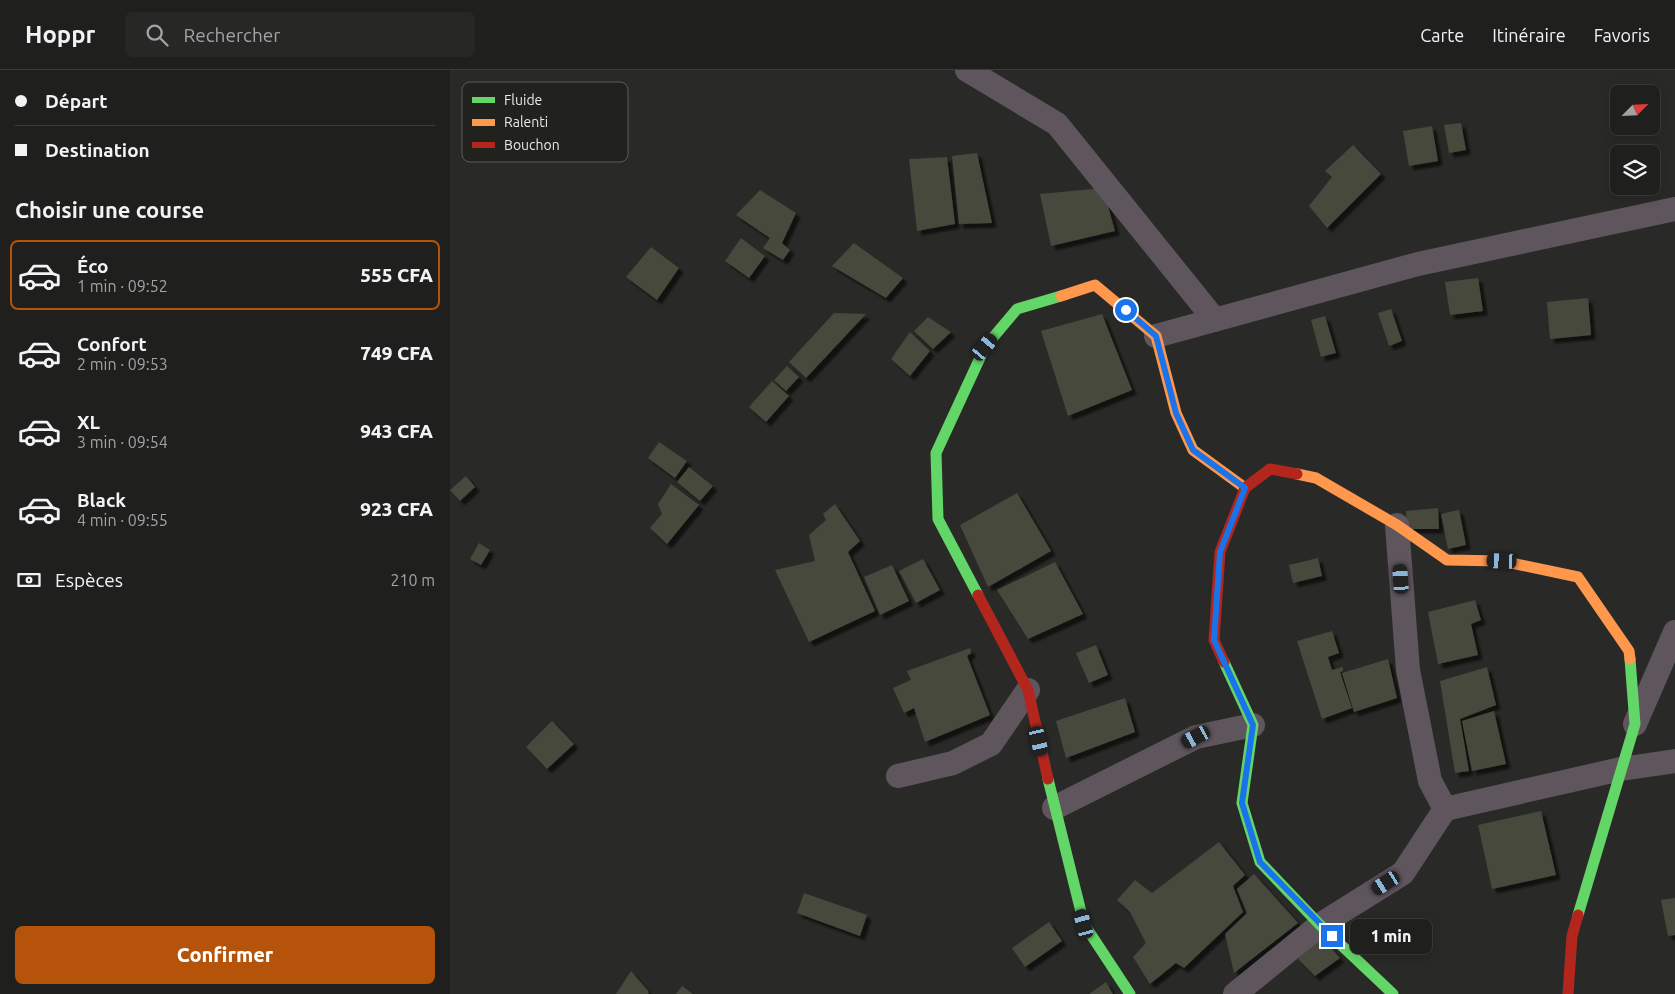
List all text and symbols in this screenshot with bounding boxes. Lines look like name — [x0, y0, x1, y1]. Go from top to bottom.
search box — [125, 12, 475, 57]
text: Hoppr — [25, 21, 95, 48]
icon: search — [143, 21, 171, 49]
text: Rechercher — [183, 24, 280, 46]
text: Carte — [1420, 25, 1464, 45]
text: Itinéraire — [1492, 25, 1566, 45]
text: Favoris — [1594, 25, 1650, 45]
legend — [462, 82, 628, 162]
north arrow — [1610, 85, 1660, 135]
map controls — [1610, 85, 1660, 195]
text: Départ — [45, 90, 108, 112]
text: Fluide — [504, 92, 542, 108]
text: Ralenti — [504, 114, 548, 130]
text: Bouchon — [504, 137, 560, 153]
text: Destination — [45, 139, 150, 161]
button: layers — [1610, 145, 1660, 195]
text: Choisir une course — [15, 197, 204, 222]
icon: car — [17, 253, 62, 298]
text: Éco — [77, 255, 109, 277]
text: 555 CFA — [360, 264, 433, 286]
text: 1 min · 09:52 — [77, 277, 168, 295]
route start — [1115, 299, 1137, 321]
icon: car — [17, 331, 62, 376]
car — [969, 331, 1000, 363]
text: Confort — [77, 333, 147, 355]
text: 749 CFA — [360, 342, 433, 364]
text: 2 min · 09:53 — [77, 355, 168, 373]
icon: car — [17, 409, 62, 454]
text: XL — [77, 411, 100, 433]
text: 943 CFA — [360, 420, 433, 442]
text: 3 min · 09:54 — [77, 433, 168, 451]
icon: car — [17, 487, 62, 532]
text: Black — [77, 489, 126, 511]
text: 923 CFA — [360, 498, 433, 520]
text: 4 min · 09:55 — [77, 511, 168, 529]
car — [1486, 553, 1517, 569]
car — [1392, 564, 1409, 594]
icon: cash — [15, 566, 43, 594]
text: Espèces — [55, 569, 123, 591]
text: 210 m — [390, 571, 435, 589]
car — [1179, 723, 1212, 751]
car — [1028, 725, 1049, 757]
car — [1369, 869, 1402, 897]
car — [1072, 908, 1095, 940]
callout: 1 min — [1350, 918, 1432, 954]
route end — [1321, 925, 1343, 947]
button: Confirmer — [15, 926, 435, 984]
text: 1 min — [1371, 927, 1411, 945]

